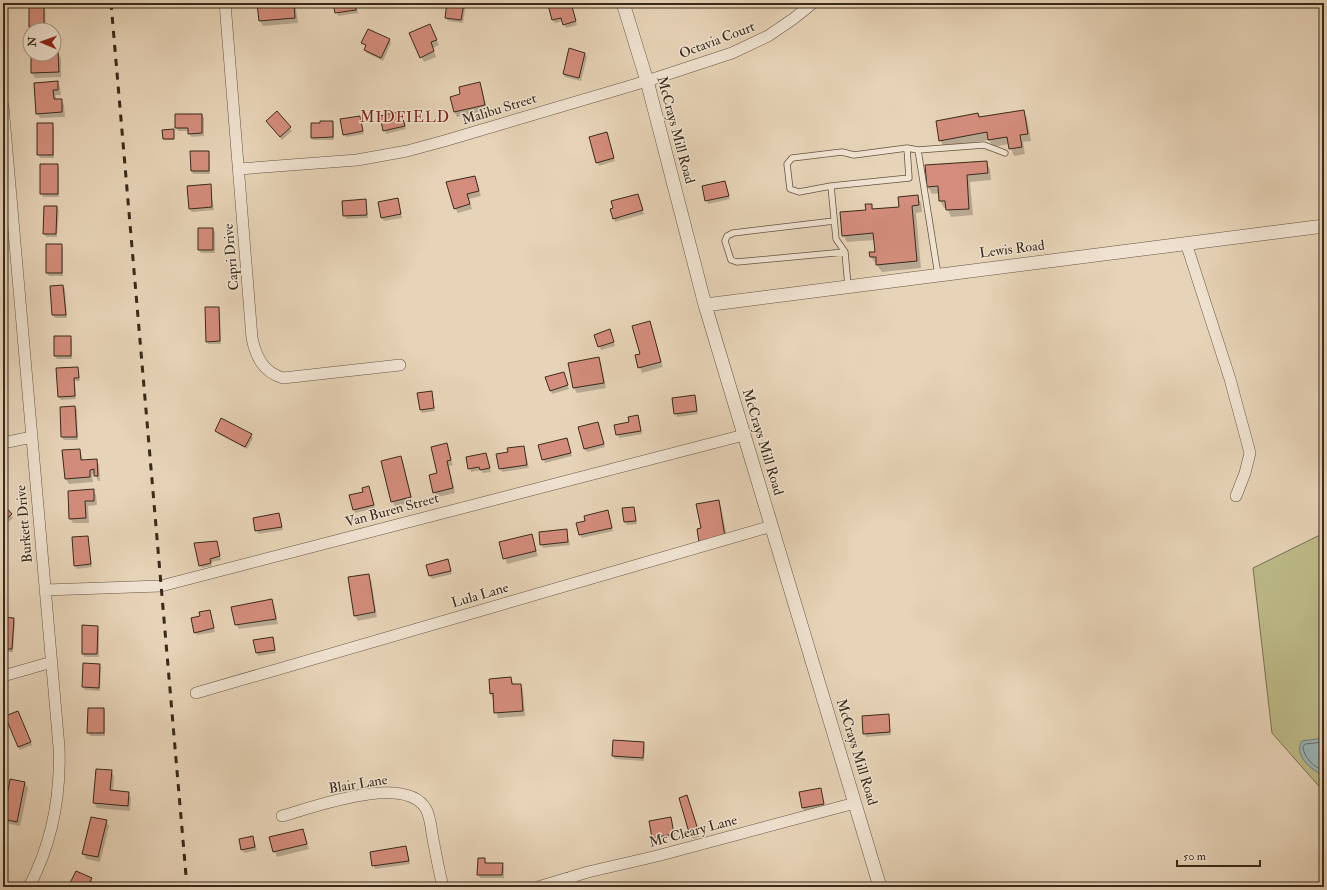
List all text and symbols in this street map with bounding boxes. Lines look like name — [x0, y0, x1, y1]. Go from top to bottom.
street label: Octavia Court — [677, 18, 758, 62]
north arrow — [22, 22, 62, 62]
text: N — [26, 35, 39, 48]
street label: McCrays Mill Road — [653, 74, 699, 186]
street label: Malibu Street — [460, 89, 539, 128]
district label: MIDFIELD — [360, 108, 450, 127]
street label: Capri Drive — [220, 223, 243, 291]
street label: Lewis Road — [979, 237, 1046, 261]
street label: McCrays Mill Road — [738, 387, 787, 498]
street label: Burkett Drive — [12, 484, 36, 564]
street label: Van Buren Street — [343, 489, 441, 531]
street label: Lula Lane — [449, 579, 511, 611]
street label: McCrays Mill Road — [832, 697, 881, 808]
street label: Blair Lane — [327, 771, 389, 797]
street label: Mc Cleary Lane — [647, 811, 739, 852]
scale bar — [1177, 842, 1260, 868]
text: 50 m — [1183, 849, 1207, 864]

